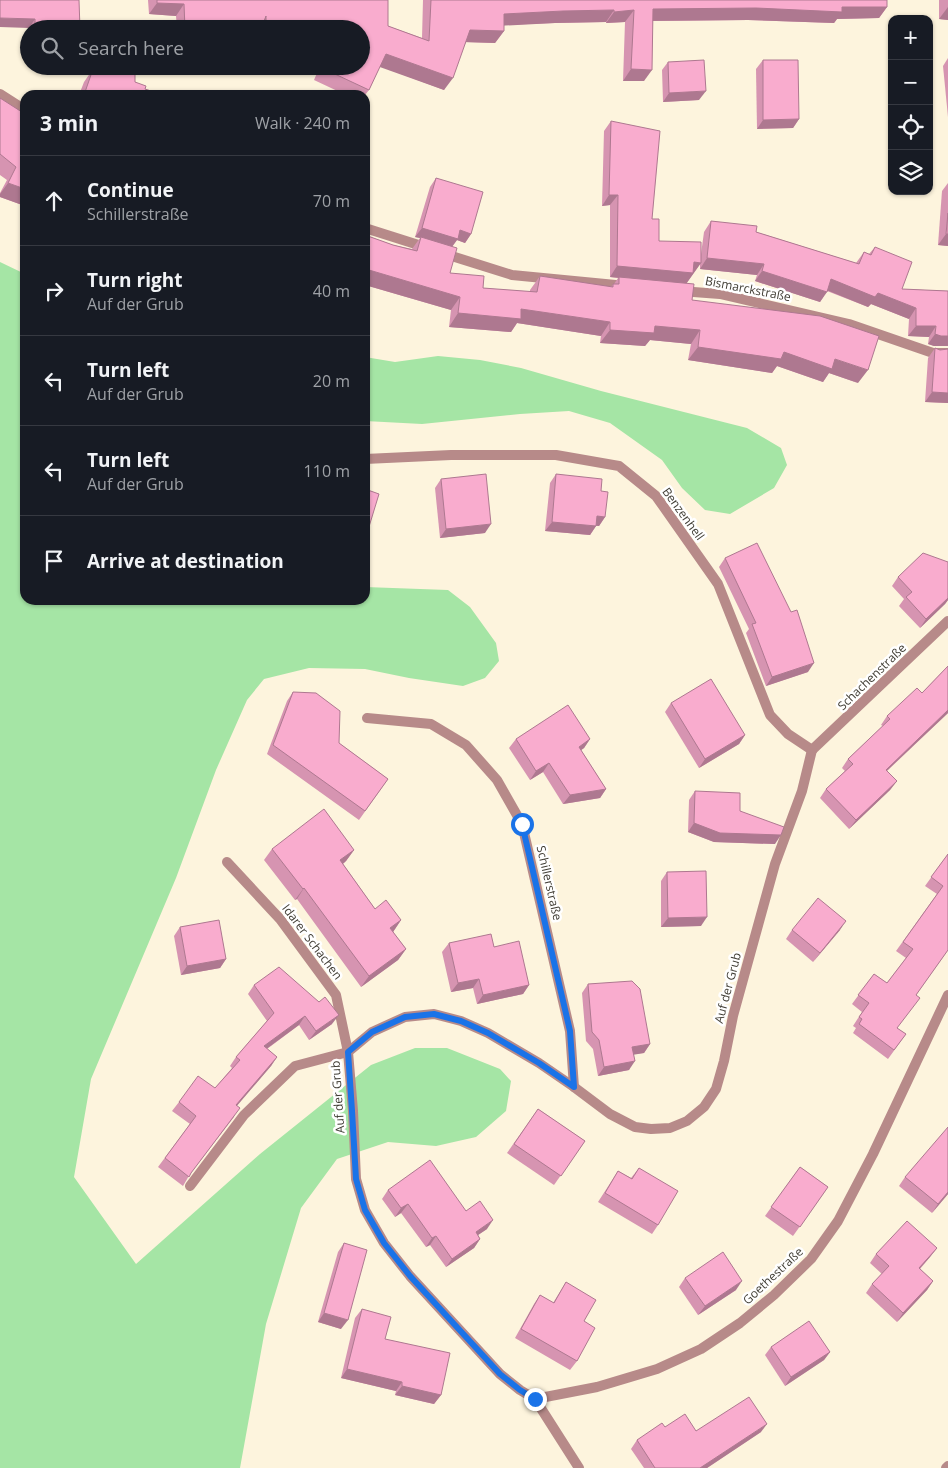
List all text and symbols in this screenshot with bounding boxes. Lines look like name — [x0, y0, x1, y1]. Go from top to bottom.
map controls — [888, 15, 933, 195]
button: + — [888, 15, 933, 60]
search box — [20, 20, 370, 75]
icon: search — [38, 34, 66, 62]
text: Search here — [78, 35, 184, 61]
button: − — [888, 60, 933, 105]
button: locate — [888, 105, 933, 150]
text: 3 min — [40, 109, 98, 137]
text: Walk · 240 m — [255, 112, 350, 134]
button: layers — [888, 150, 933, 195]
text: Continue — [87, 177, 174, 203]
icon: ahead — [40, 187, 68, 215]
text: 70 m — [313, 190, 350, 212]
text: Schillerstraße — [87, 203, 189, 225]
text: Turn right — [87, 267, 182, 293]
street label: Bismarckstraße — [704, 272, 793, 305]
icon: right — [40, 277, 68, 305]
text: 40 m — [313, 280, 350, 302]
text: Auf der Grub — [87, 293, 184, 315]
text: Turn left — [87, 357, 169, 383]
icon: left — [40, 367, 68, 395]
text: 20 m — [313, 370, 350, 392]
text: Auf der Grub — [87, 383, 184, 405]
text: Turn left — [87, 447, 169, 473]
icon: left — [40, 457, 68, 485]
text: 110 m — [304, 460, 350, 482]
text: Auf der Grub — [87, 473, 184, 495]
street label: Benzenhell — [658, 484, 708, 544]
icon: arrive — [40, 547, 68, 575]
text: Arrive at destination — [87, 548, 284, 574]
street label: Schachenstraße — [834, 639, 910, 714]
route start — [511, 813, 534, 836]
street label: Schillerstraße — [533, 844, 566, 922]
street label: Idarer Schachen — [278, 900, 346, 983]
street label: Auf der Grub — [710, 951, 745, 1025]
street label: Auf der Grub — [326, 1060, 349, 1134]
street label: Goethestraße — [739, 1243, 807, 1308]
route end — [524, 1388, 547, 1411]

